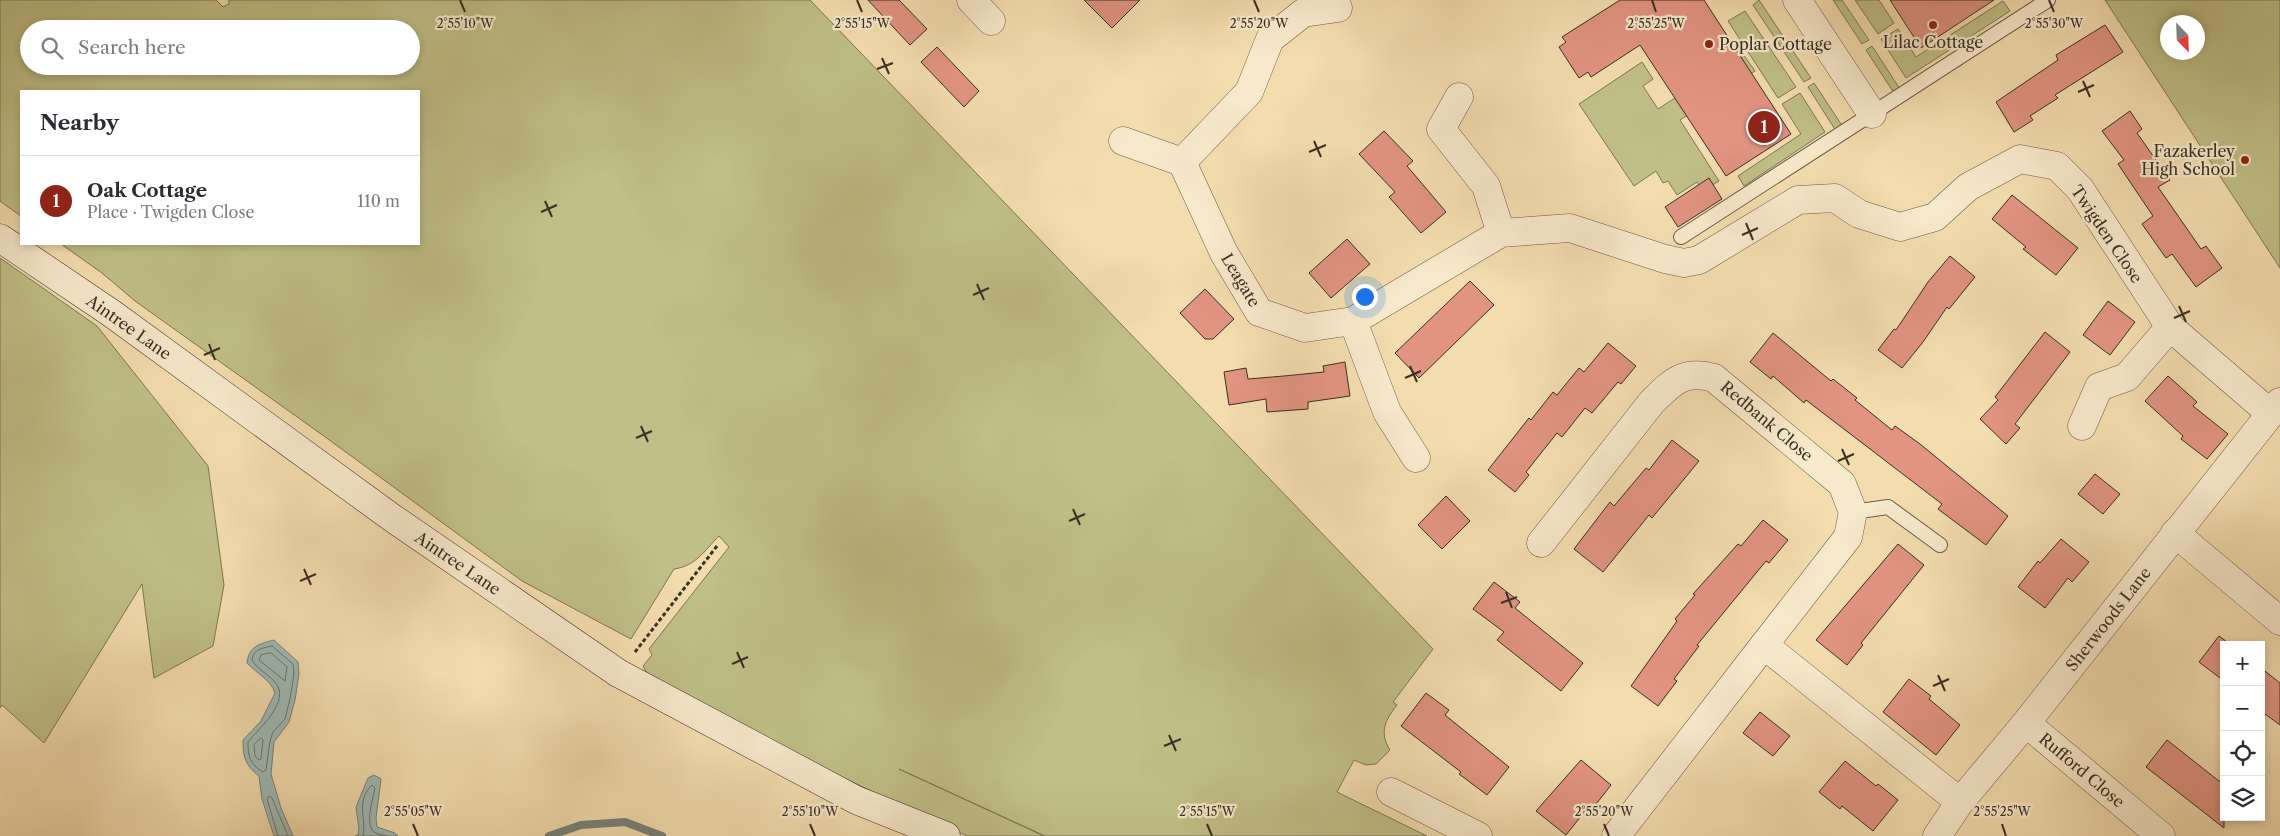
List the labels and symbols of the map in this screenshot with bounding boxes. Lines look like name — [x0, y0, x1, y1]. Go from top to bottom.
north arrow — [2160, 15, 2205, 60]
text: 2°55'10"W — [437, 16, 494, 31]
text: 2°55'15"W — [834, 16, 891, 31]
text: 2°55'20"W — [1230, 16, 1289, 31]
text: 2°55'25"W — [1627, 16, 1686, 31]
text: 2°55'30"W — [2025, 16, 2084, 31]
marker: Lilac Cottage — [1927, 19, 1939, 31]
place label: Lilac Cottage — [1883, 32, 1983, 52]
place label: Poplar Cottage — [1719, 34, 1832, 54]
marker: Poplar Cottage — [1703, 38, 1715, 50]
pin: 1 — [1748, 108, 1780, 146]
place label: Fazakerley High School — [2141, 141, 2236, 179]
marker: Fazakerley High School — [2239, 154, 2251, 166]
street label: Twigden Close — [2067, 181, 2147, 287]
street label: Leagate — [1217, 249, 1265, 311]
your location — [1352, 284, 1378, 310]
street label: Aintree Lane — [82, 290, 175, 364]
street label: Redbank Close — [1717, 377, 1817, 465]
street label: Aintree Lane — [411, 526, 505, 599]
street label: Sherwoods Lane — [2061, 563, 2155, 675]
street label: Rufford Close — [2035, 728, 2129, 812]
text: 2°55'05"W — [384, 804, 443, 819]
text: 2°55'10"W — [782, 804, 839, 819]
text: 2°55'15"W — [1179, 804, 1236, 819]
text: 2°55'20"W — [1575, 804, 1634, 819]
text: 2°55'25"W — [1973, 804, 2032, 819]

